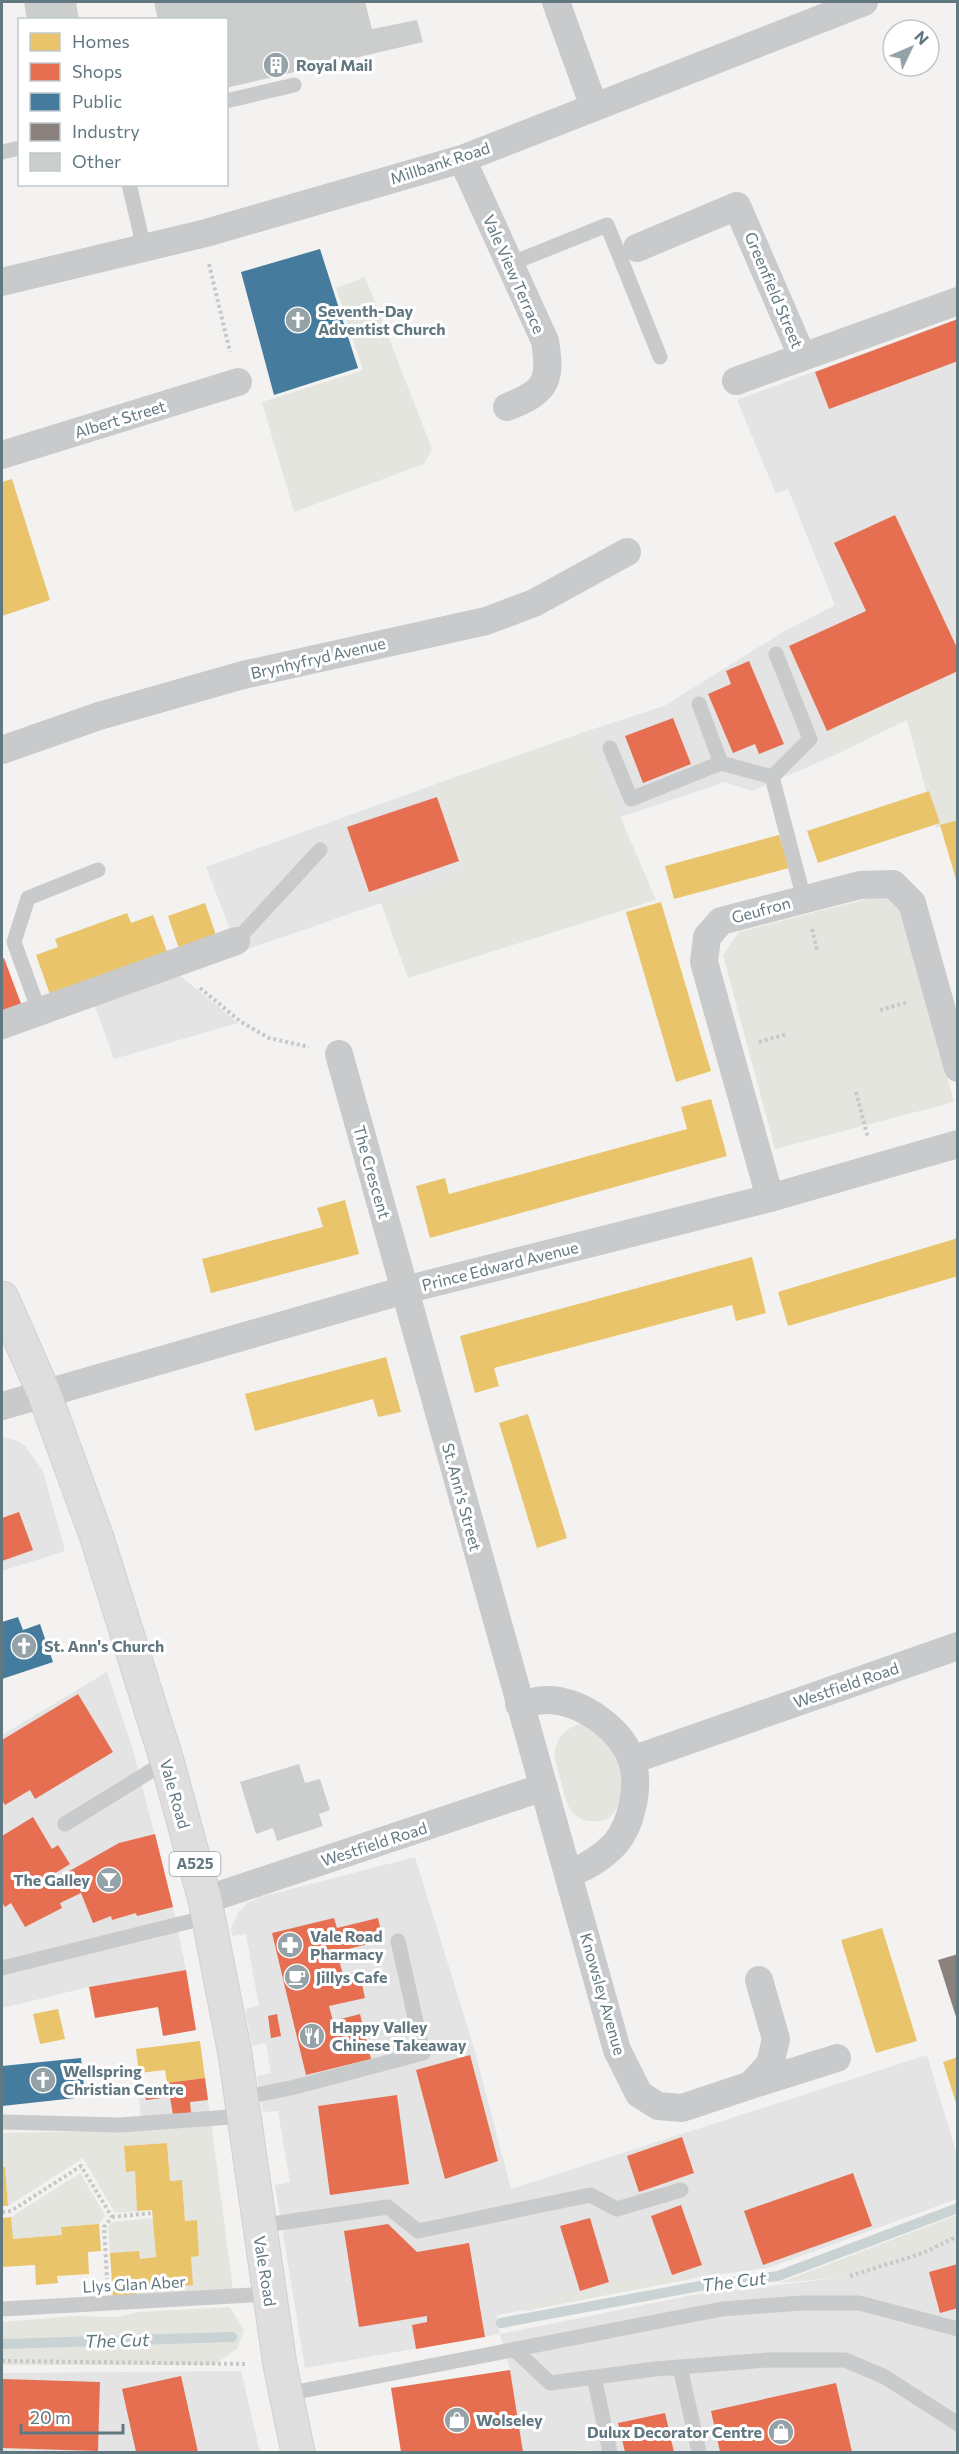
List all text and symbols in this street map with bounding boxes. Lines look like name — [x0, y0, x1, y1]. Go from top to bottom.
legend — [18, 18, 228, 186]
north arrow — [881, 18, 941, 78]
text: N — [911, 26, 933, 48]
text: Homes — [72, 30, 130, 52]
building icon: Royal Mail — [261, 50, 291, 80]
place label: Royal Mail — [296, 55, 373, 74]
text: Shops — [72, 60, 122, 82]
text: Public — [72, 90, 122, 112]
text: Industry — [72, 120, 140, 142]
street label: Millbank Road — [388, 137, 492, 188]
text: Other — [72, 150, 121, 172]
street label: Vale View Terrace — [480, 211, 549, 336]
street label: Greenfield Street — [741, 229, 808, 351]
place label: Seventh-Day Adventist Church — [318, 301, 446, 338]
church icon: Seventh-Day Adventist Church — [283, 305, 313, 335]
street label: Albert Street — [72, 396, 168, 441]
street label: Brynhyfryd Avenue — [249, 633, 387, 682]
street label: Geufron — [729, 893, 792, 926]
street label: The Crescent — [350, 1123, 395, 1221]
street label: Prince Edward Avenue — [420, 1237, 580, 1294]
street label: St. Ann's Street — [439, 1441, 486, 1553]
church icon: St. Ann's Church — [9, 1631, 39, 1661]
place label: St. Ann's Church — [44, 1636, 164, 1655]
street label: Westfield Road — [791, 1658, 901, 1711]
street label: Vale Road — [157, 1757, 194, 1831]
street label: Westfield Road — [319, 1817, 429, 1870]
road number: A525 — [170, 1852, 220, 1876]
bar icon: The Galley — [94, 1865, 124, 1895]
place label: The Galley — [13, 1870, 90, 1889]
place label: Vale Road Pharmacy — [310, 1926, 384, 1963]
pharmacy icon: Vale Road Pharmacy — [275, 1930, 305, 1960]
street label: Knowsley Avenue — [577, 1931, 630, 2057]
cafe icon: Jillys Cafe — [282, 1962, 312, 1992]
place label: Jillys Cafe — [316, 1967, 387, 1986]
place label: Happy Valley Chinese Takeaway — [332, 2017, 467, 2054]
restaurant icon: Happy Valley Chinese Takeaway — [297, 2021, 327, 2051]
place label: Wellspring Christian Centre — [63, 2061, 184, 2098]
church icon: Wellspring Christian Centre — [28, 2065, 58, 2095]
street label: Vale Road — [251, 2234, 280, 2308]
water label: The Cut — [700, 2266, 768, 2296]
street label: Llys Glan Aber — [82, 2271, 187, 2296]
water label: The Cut — [84, 2328, 150, 2352]
scale bar — [21, 2397, 123, 2435]
shop icon: Wolseley — [442, 2405, 472, 2435]
text: 20 m — [30, 2406, 71, 2428]
place label: Wolseley — [476, 2410, 543, 2429]
shop icon: Dulux Decorator Centre — [766, 2417, 796, 2447]
place label: Dulux Decorator Centre — [587, 2422, 762, 2441]

